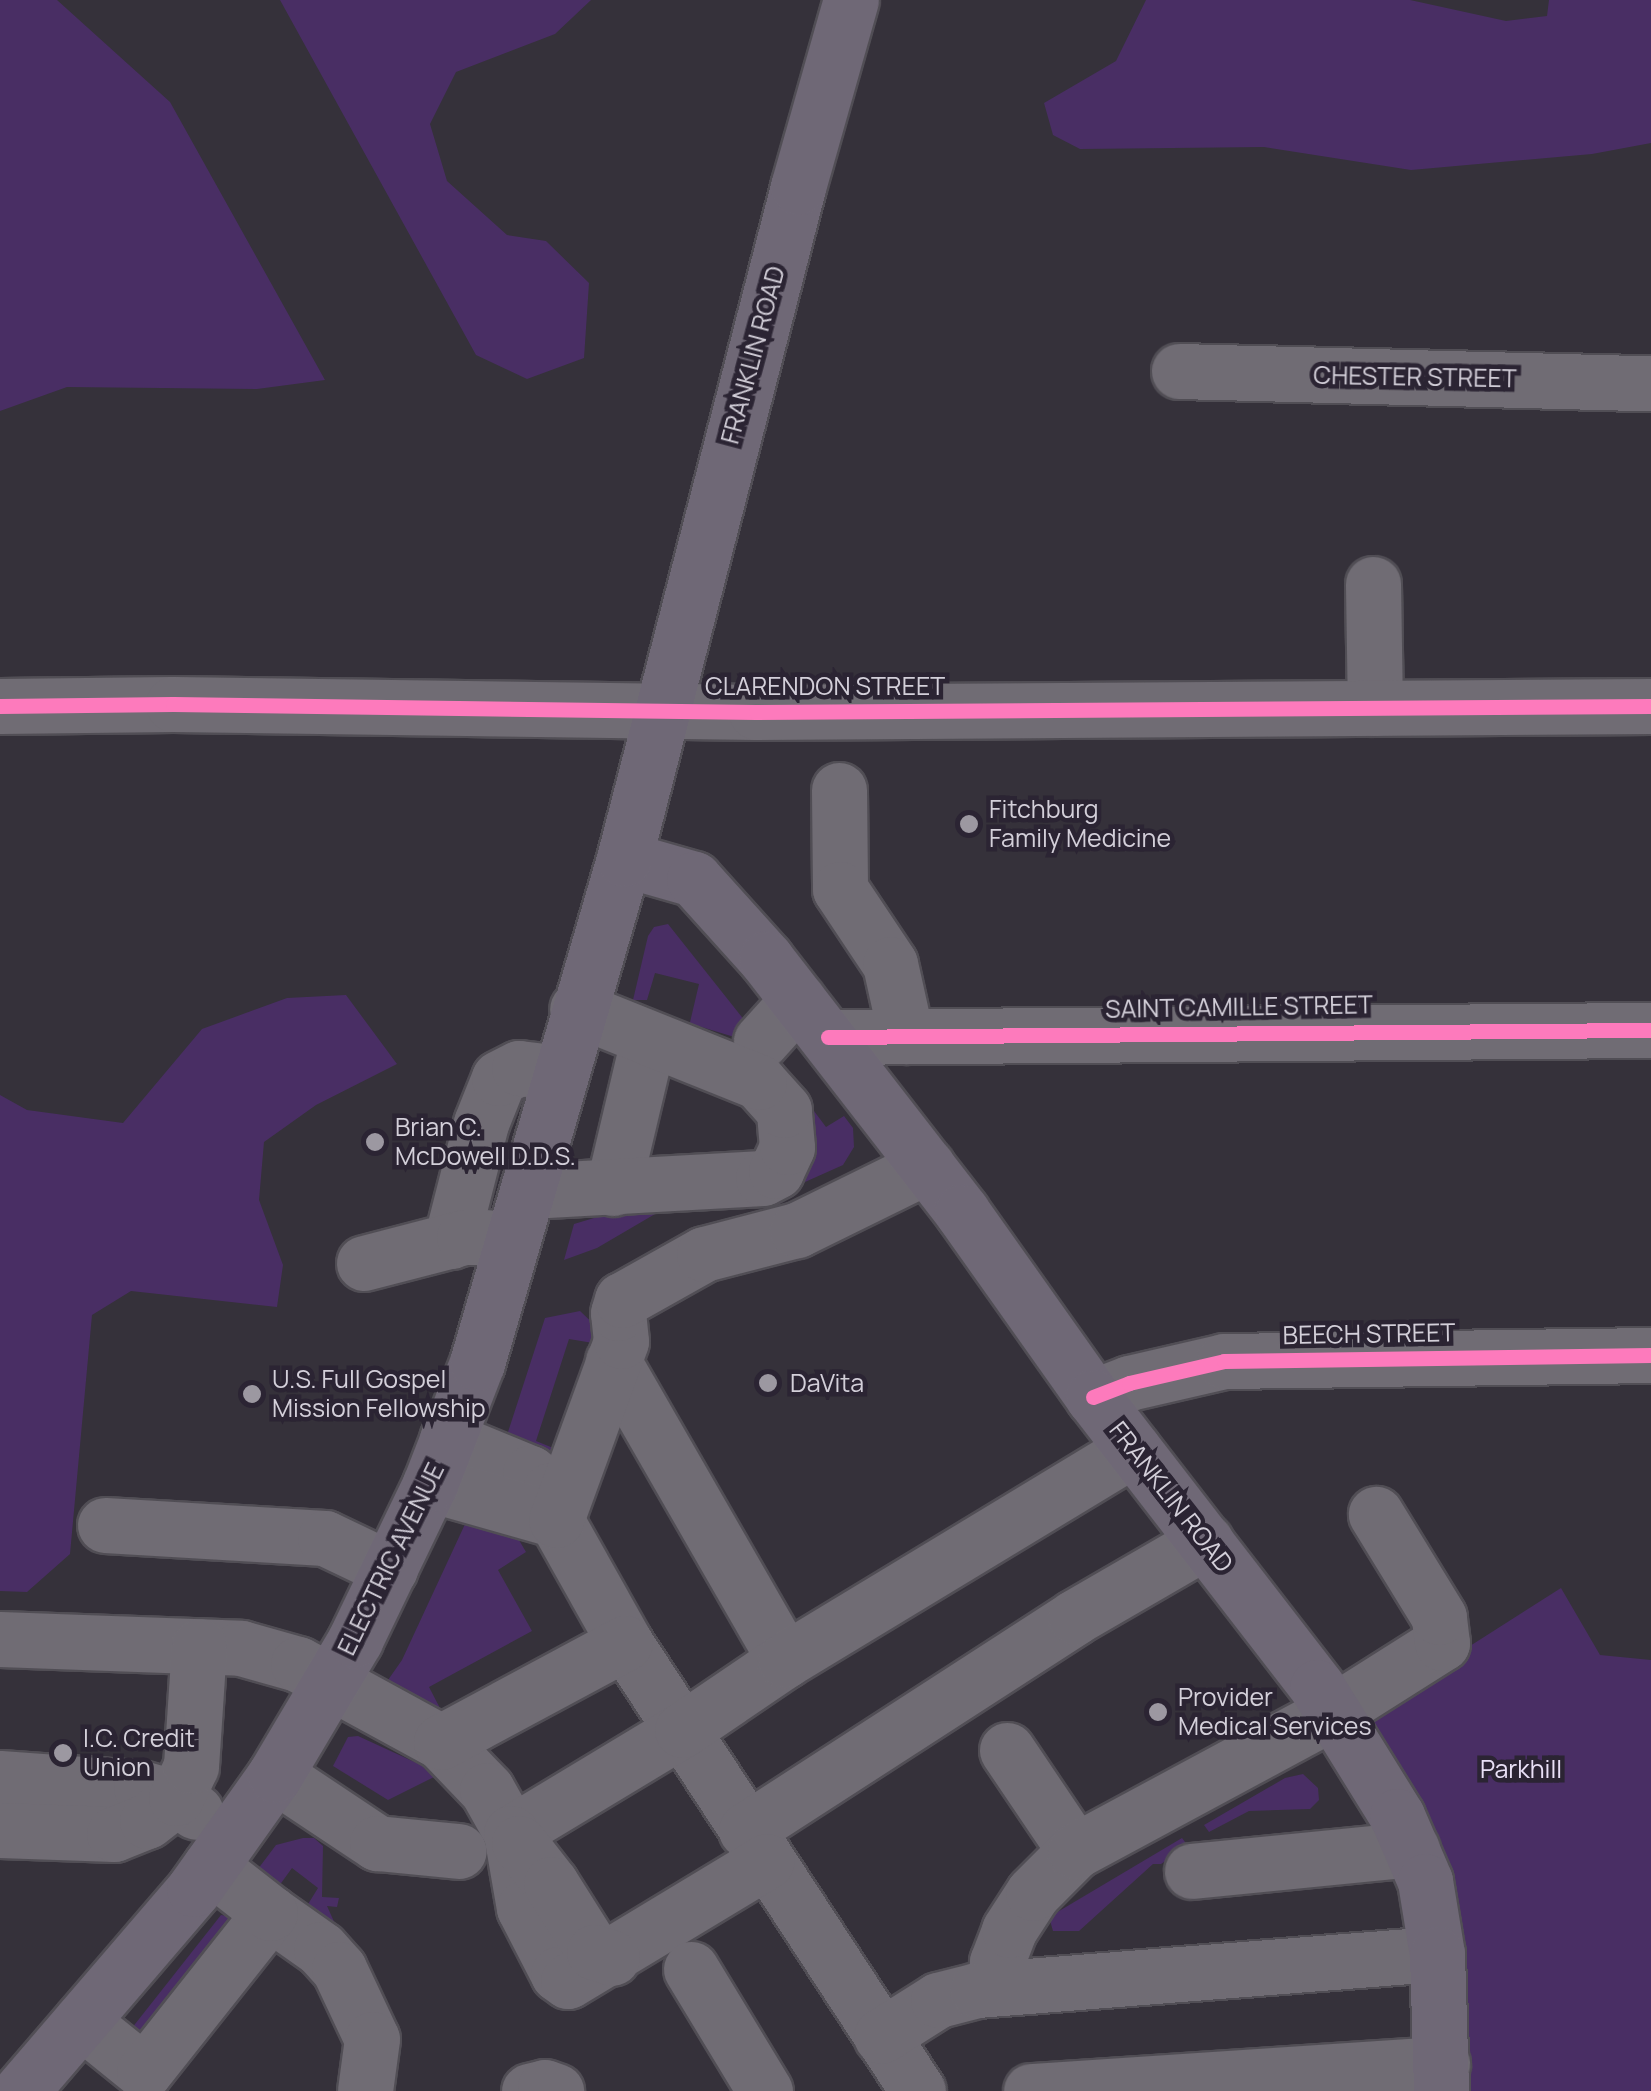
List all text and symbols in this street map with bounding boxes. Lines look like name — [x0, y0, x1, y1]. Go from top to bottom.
street label: FRANKLIN ROAD — [715, 263, 791, 447]
street label: CHESTER STREET — [1313, 360, 1517, 394]
street label: CLARENDON STREET — [705, 671, 945, 701]
place label: Fitchburg Family Medicine — [989, 795, 1171, 854]
marker: Fitchburg Family Medicine — [958, 813, 980, 835]
street label: SAINT CAMILLE STREET — [1105, 990, 1373, 1024]
place label: Brian C. McDowell D.D.S. — [395, 1113, 576, 1172]
marker: Brian C. McDowell D.D.S. — [364, 1131, 386, 1153]
street label: BEECH STREET — [1282, 1317, 1456, 1351]
place label: U.S. Full Gospel Mission Fellowship — [272, 1365, 486, 1424]
place label: DaVita — [790, 1368, 864, 1398]
marker: DaVita — [755, 1370, 781, 1396]
marker: U.S. Full Gospel Mission Fellowship — [241, 1383, 263, 1405]
street label: FRANKLIN ROAD — [1103, 1416, 1239, 1578]
street label: ELECTRIC AVENUE — [331, 1458, 451, 1660]
place label: Provider Medical Services — [1178, 1683, 1372, 1742]
marker: Provider Medical Services — [1147, 1701, 1169, 1723]
place label: I.C. Credit Union — [83, 1724, 195, 1783]
marker: I.C. Credit Union — [52, 1742, 74, 1764]
park label: Parkhill — [1480, 1754, 1562, 1784]

